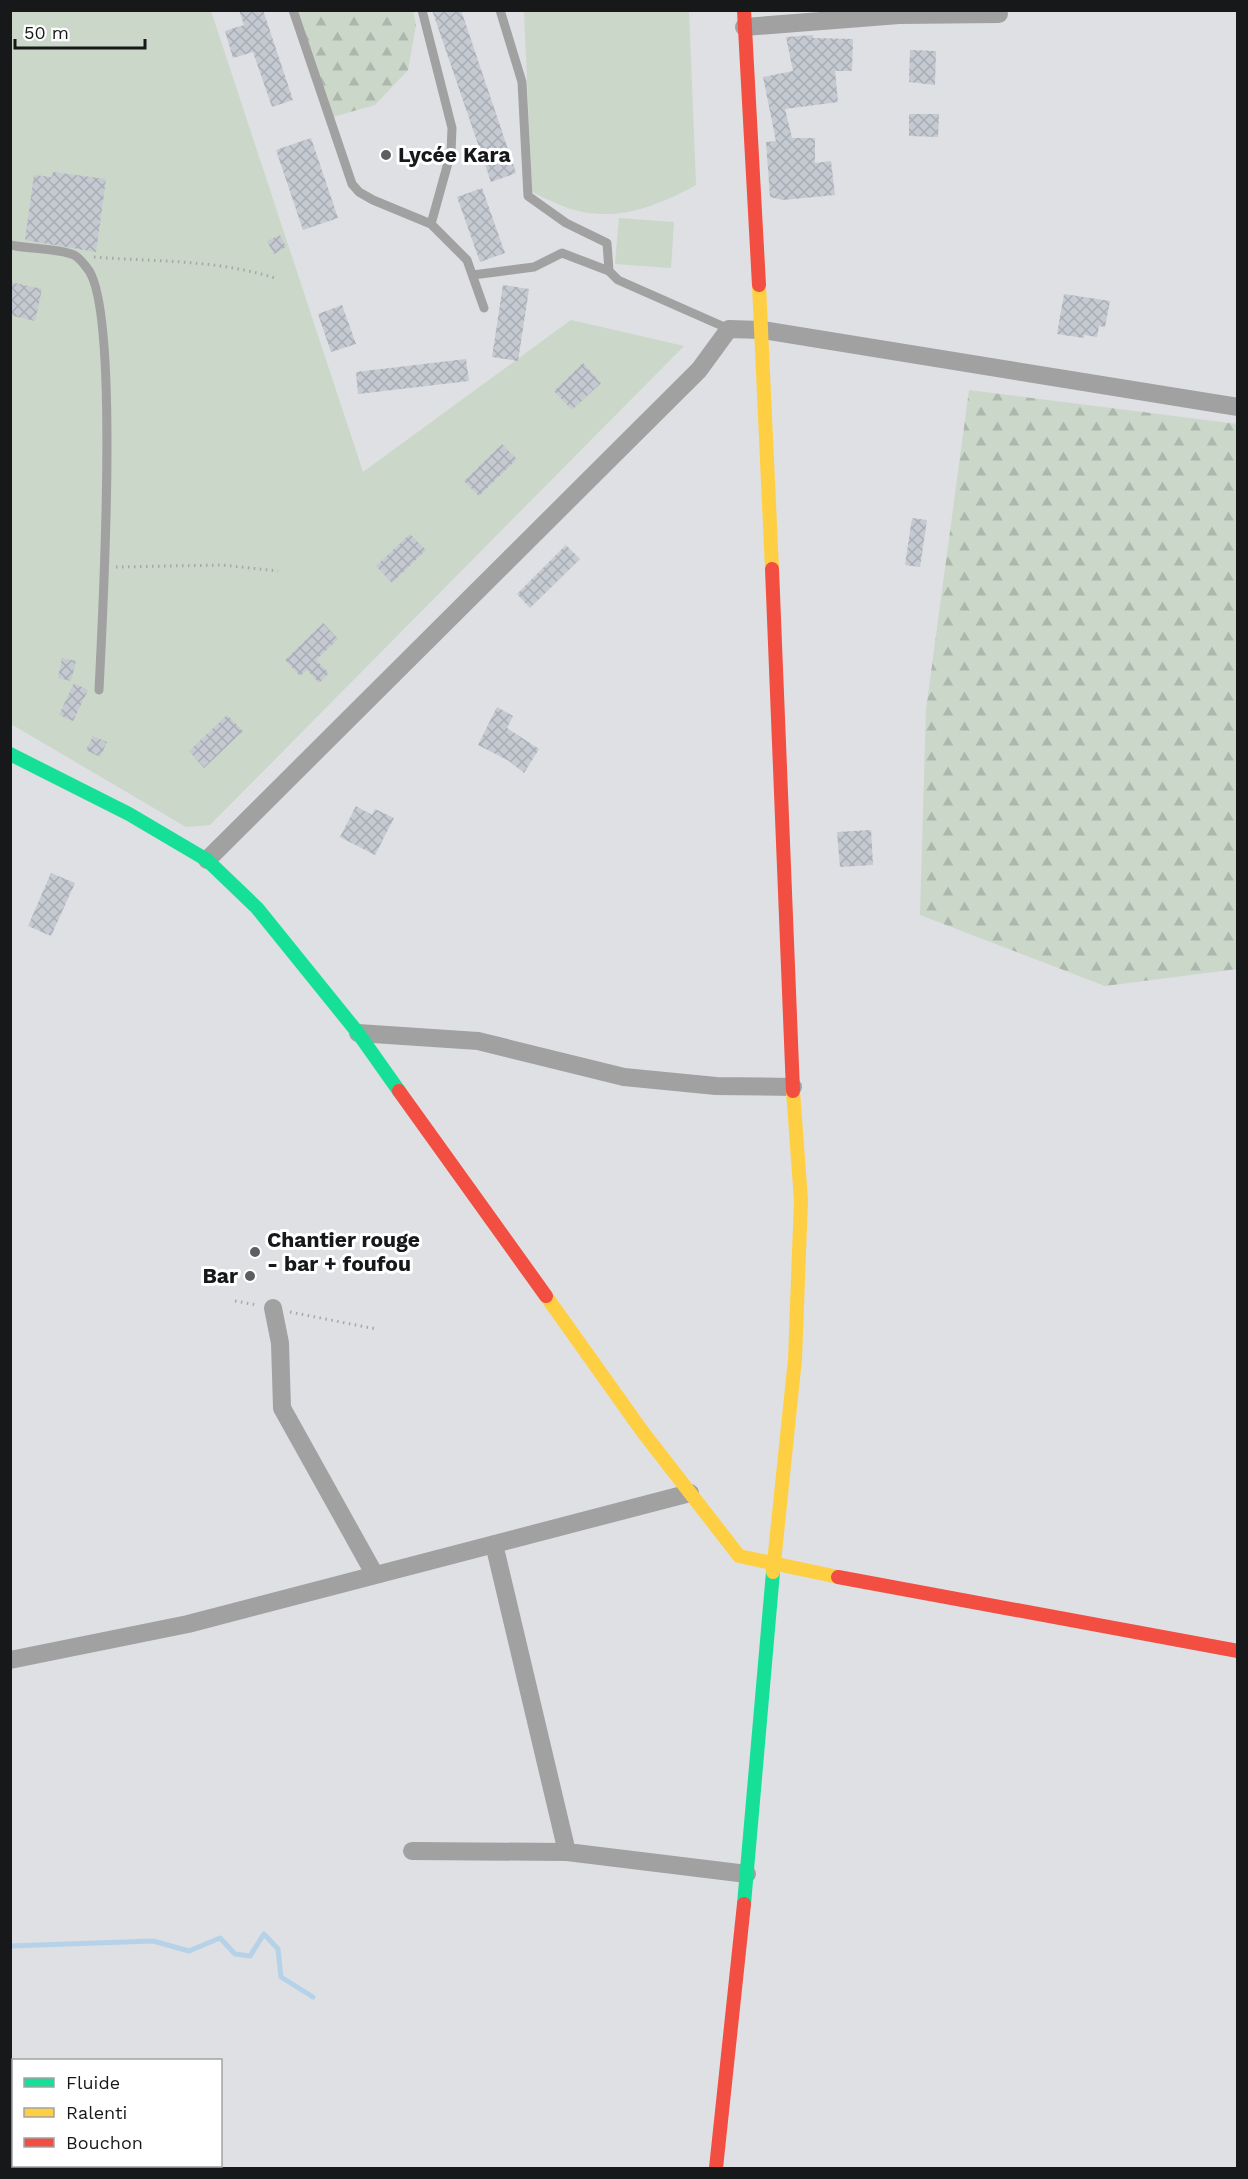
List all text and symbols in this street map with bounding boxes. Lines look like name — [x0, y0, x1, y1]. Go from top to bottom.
scale bar — [15, 12, 146, 50]
text: 50 m — [24, 22, 69, 43]
place label: Lycée Kara — [398, 142, 511, 167]
marker: Lycée Kara — [379, 148, 393, 162]
place label: Chantier rouge - bar + foufou — [267, 1227, 420, 1276]
marker: Chantier rouge - bar + foufou — [248, 1245, 262, 1259]
place label: Bar — [202, 1263, 238, 1288]
marker: Bar — [243, 1269, 257, 1283]
legend — [12, 2059, 222, 2167]
text: Fluide — [66, 2072, 120, 2093]
text: Ralenti — [66, 2102, 127, 2123]
text: Bouchon — [66, 2132, 143, 2153]

